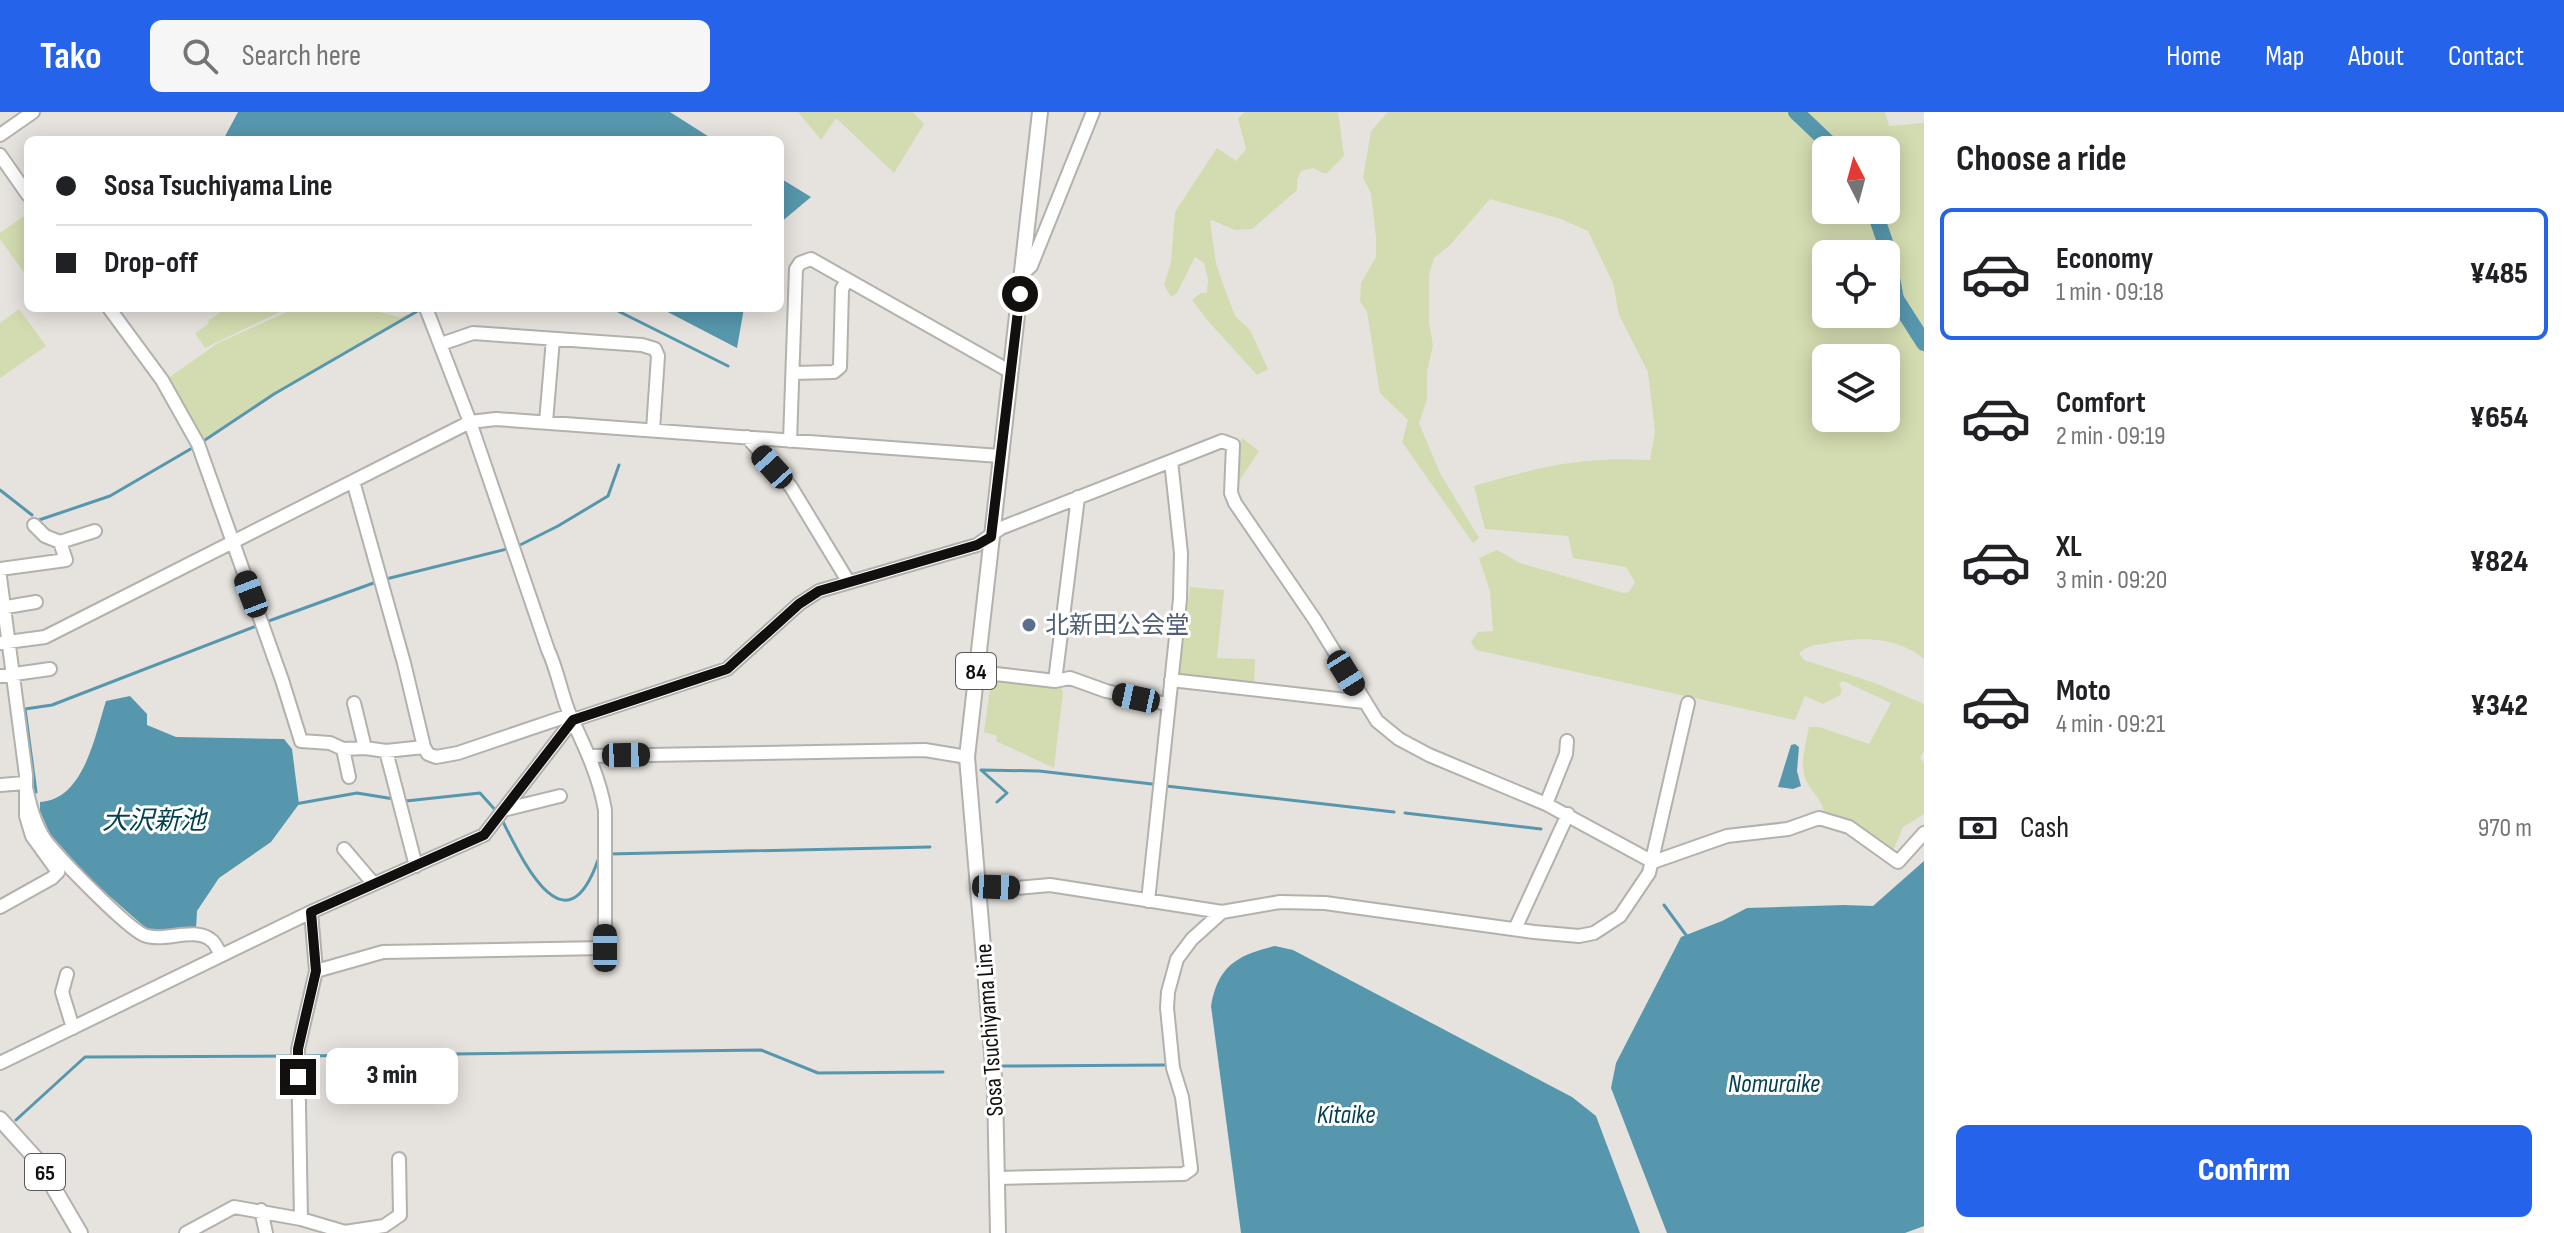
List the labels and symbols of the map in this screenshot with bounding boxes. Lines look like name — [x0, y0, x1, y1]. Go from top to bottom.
north arrow — [1812, 136, 1900, 224]
route start — [1002, 276, 1038, 312]
car — [747, 441, 797, 493]
car — [231, 567, 271, 621]
place label: 北新田公会堂 — [1045, 611, 1189, 640]
marker: 北新田公会堂 — [1020, 616, 1038, 634]
car — [1323, 646, 1369, 700]
road number: 84 — [956, 653, 996, 689]
car — [1110, 681, 1162, 715]
car — [602, 743, 650, 767]
water label: 大沢新池 — [102, 806, 209, 837]
car — [972, 874, 1020, 900]
car — [593, 924, 617, 972]
street label: Sosa Tsuchiyama Line — [969, 943, 1010, 1117]
callout: 3 min — [326, 1049, 458, 1105]
route end — [280, 1059, 316, 1095]
water label: Nomuraike — [1728, 1069, 1820, 1100]
water label: Kitaike — [1317, 1100, 1375, 1131]
road number: 65 — [25, 1154, 65, 1190]

